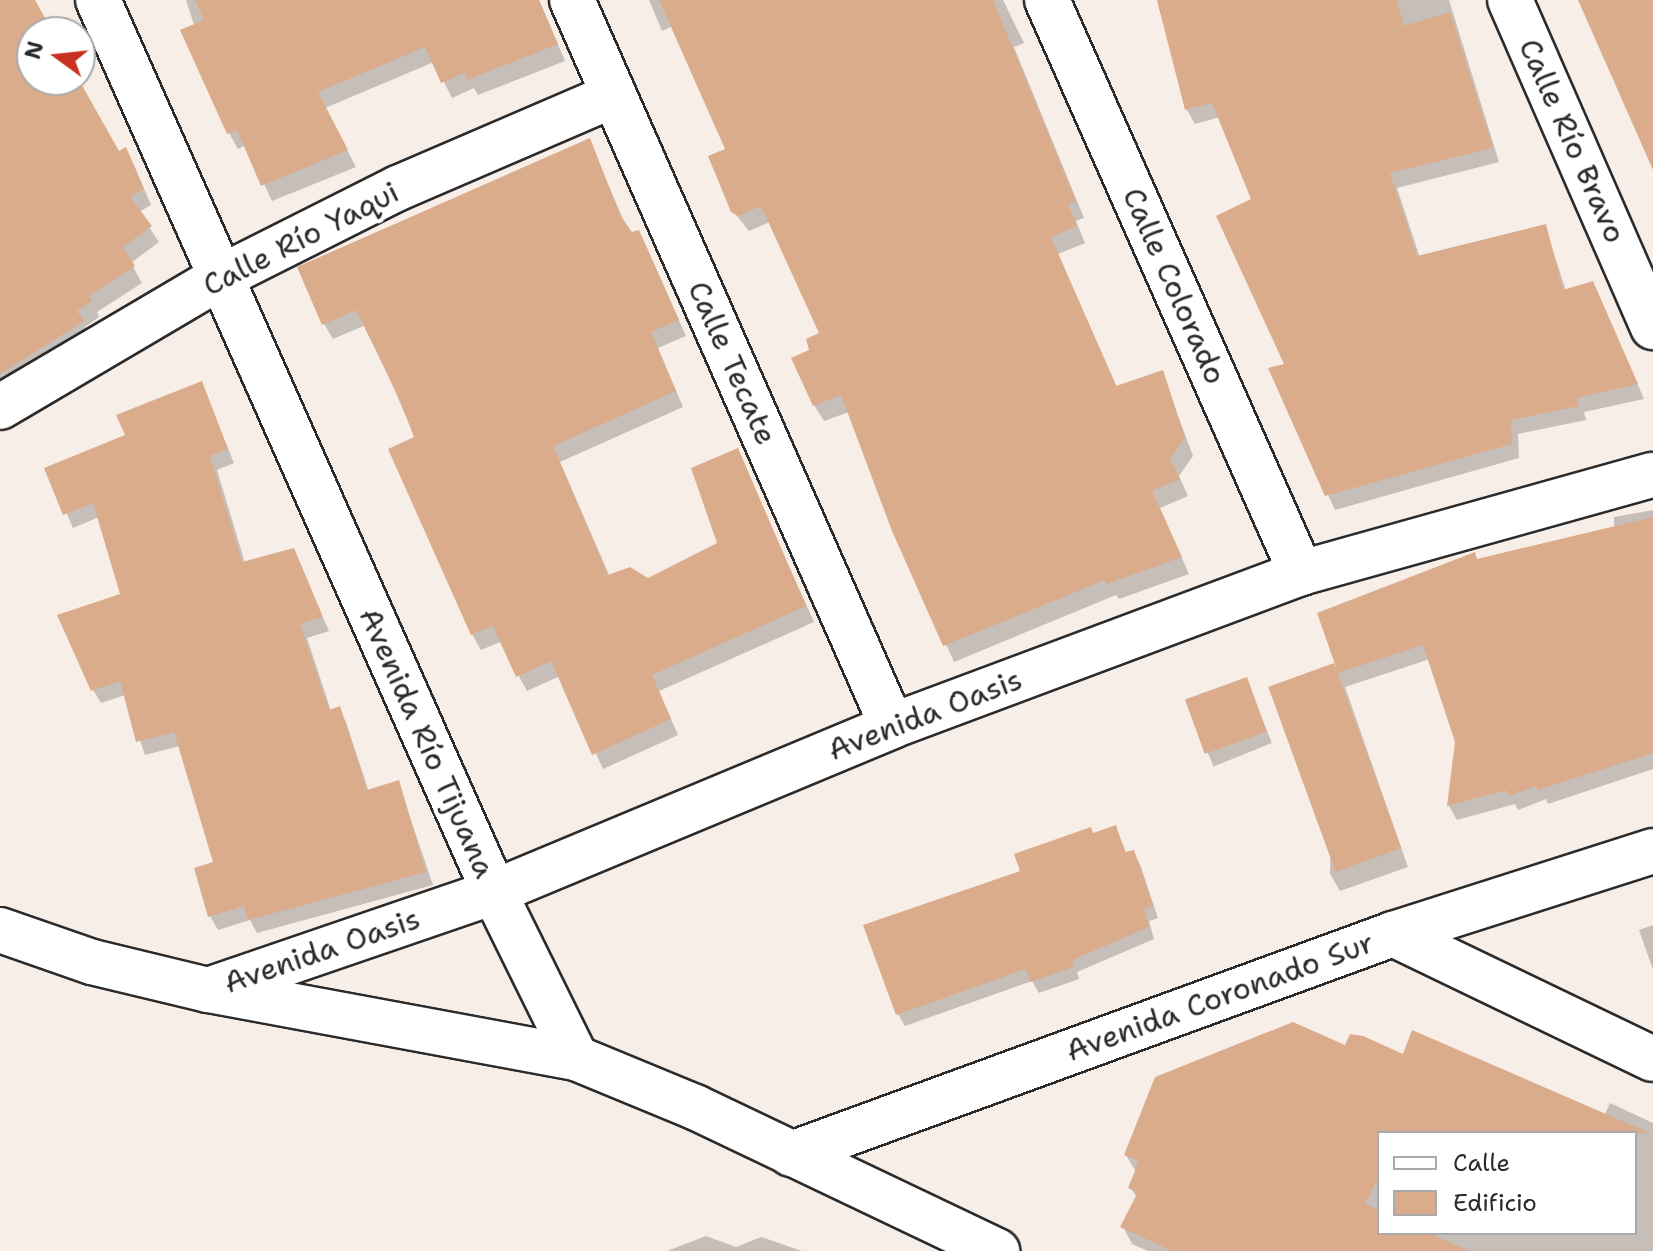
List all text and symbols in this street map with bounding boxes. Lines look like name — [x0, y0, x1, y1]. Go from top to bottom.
north arrow — [16, 16, 96, 96]
street label: Calle Río Bravo — [1511, 33, 1633, 249]
text: N — [18, 38, 51, 62]
street label: Calle Río Yaqui — [197, 174, 405, 304]
street label: Calle Colorado — [1115, 182, 1233, 390]
street label: Calle Tecate — [680, 276, 784, 450]
street label: Avenida Río Tijuana — [351, 602, 503, 884]
street label: Avenida Oasis — [823, 662, 1027, 768]
street label: Avenida Oasis — [219, 901, 425, 1001]
street label: Avenida Coronado Sur — [1061, 925, 1379, 1069]
legend — [1377, 1131, 1637, 1235]
text: Calle — [1453, 1147, 1510, 1179]
text: Edificio — [1453, 1187, 1537, 1219]

